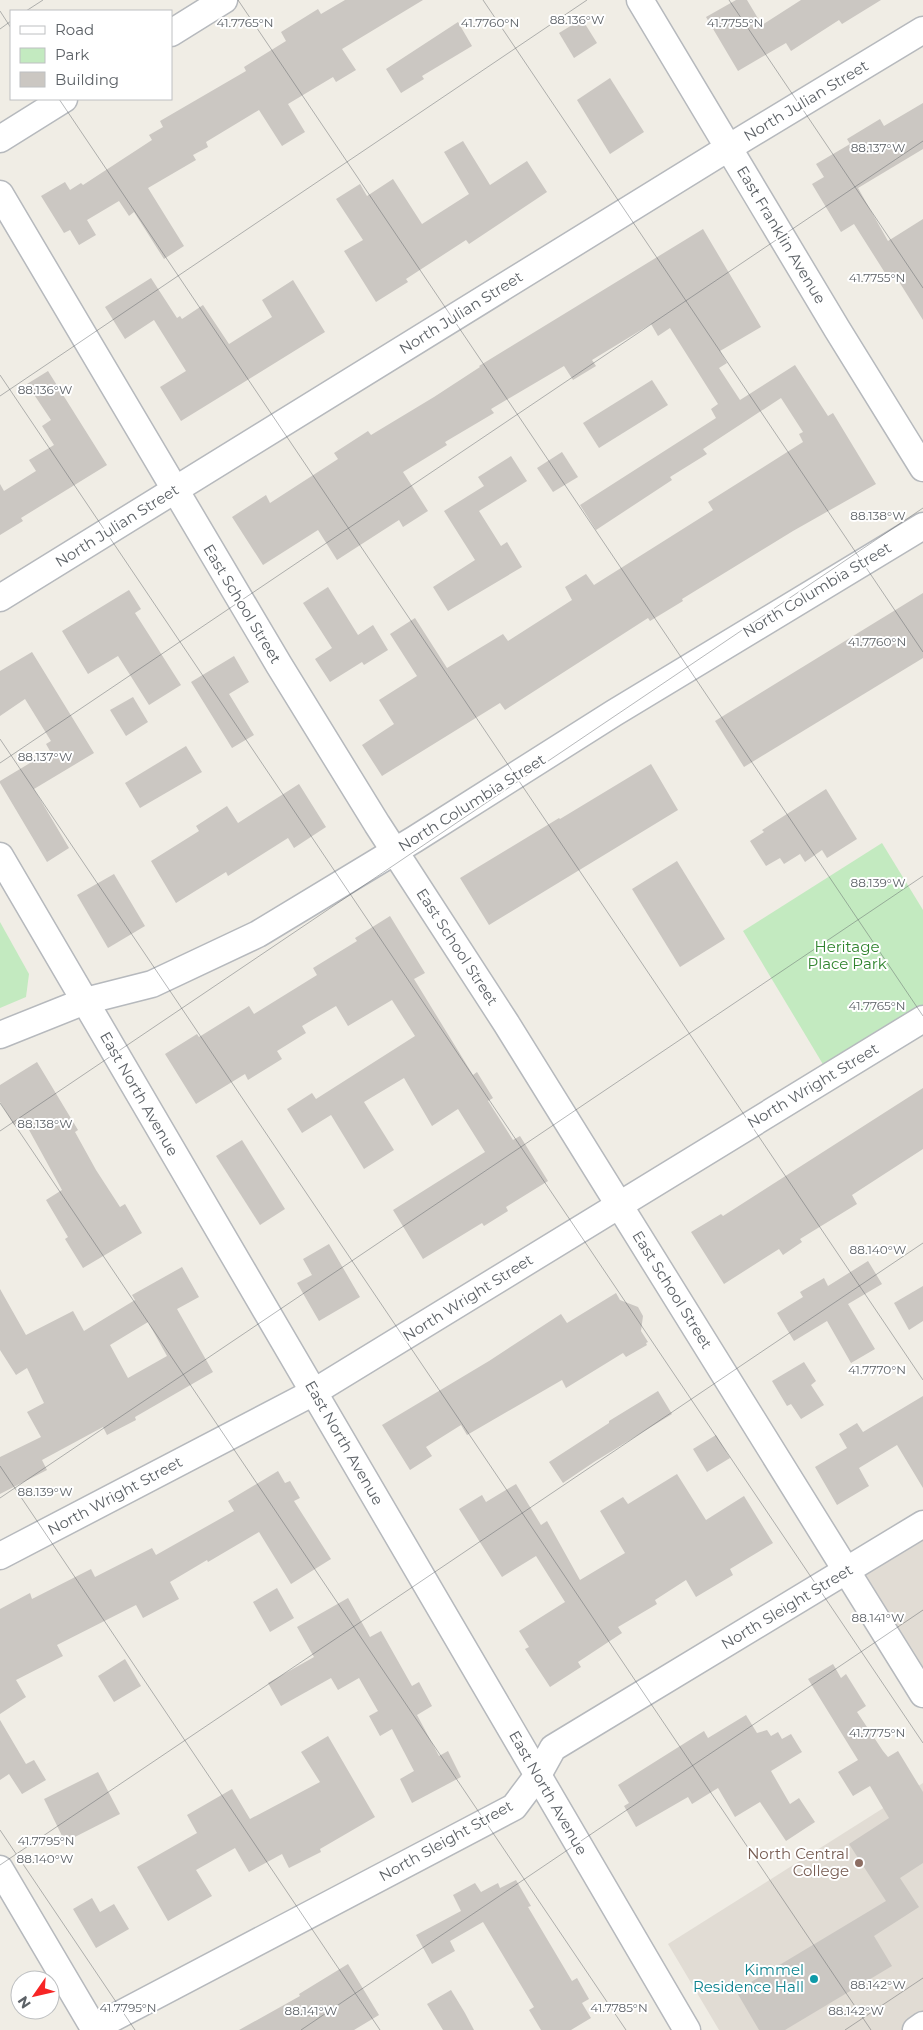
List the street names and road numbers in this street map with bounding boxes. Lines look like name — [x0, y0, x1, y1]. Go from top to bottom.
street label: North Julian Street — [740, 56, 871, 145]
street label: East Franklin Avenue — [733, 162, 830, 307]
street label: North Julian Street — [396, 267, 526, 358]
street label: North Julian Street — [52, 480, 182, 571]
street label: North Columbia Street — [739, 538, 895, 642]
street label: East School Street — [199, 541, 286, 667]
street label: North Columbia Street — [395, 749, 549, 856]
street label: East School Street — [412, 885, 502, 1009]
street label: East North Avenue — [96, 1028, 183, 1159]
street label: North Wright Street — [744, 1039, 882, 1132]
street label: East School Street — [628, 1227, 716, 1352]
street label: North Wright Street — [399, 1250, 536, 1345]
street label: East North Avenue — [301, 1377, 388, 1508]
street label: North Wright Street — [44, 1452, 185, 1539]
street label: North Sleight Street — [718, 1560, 856, 1653]
street label: East North Avenue — [505, 1727, 592, 1858]
street label: North Sleight Street — [375, 1796, 516, 1885]

